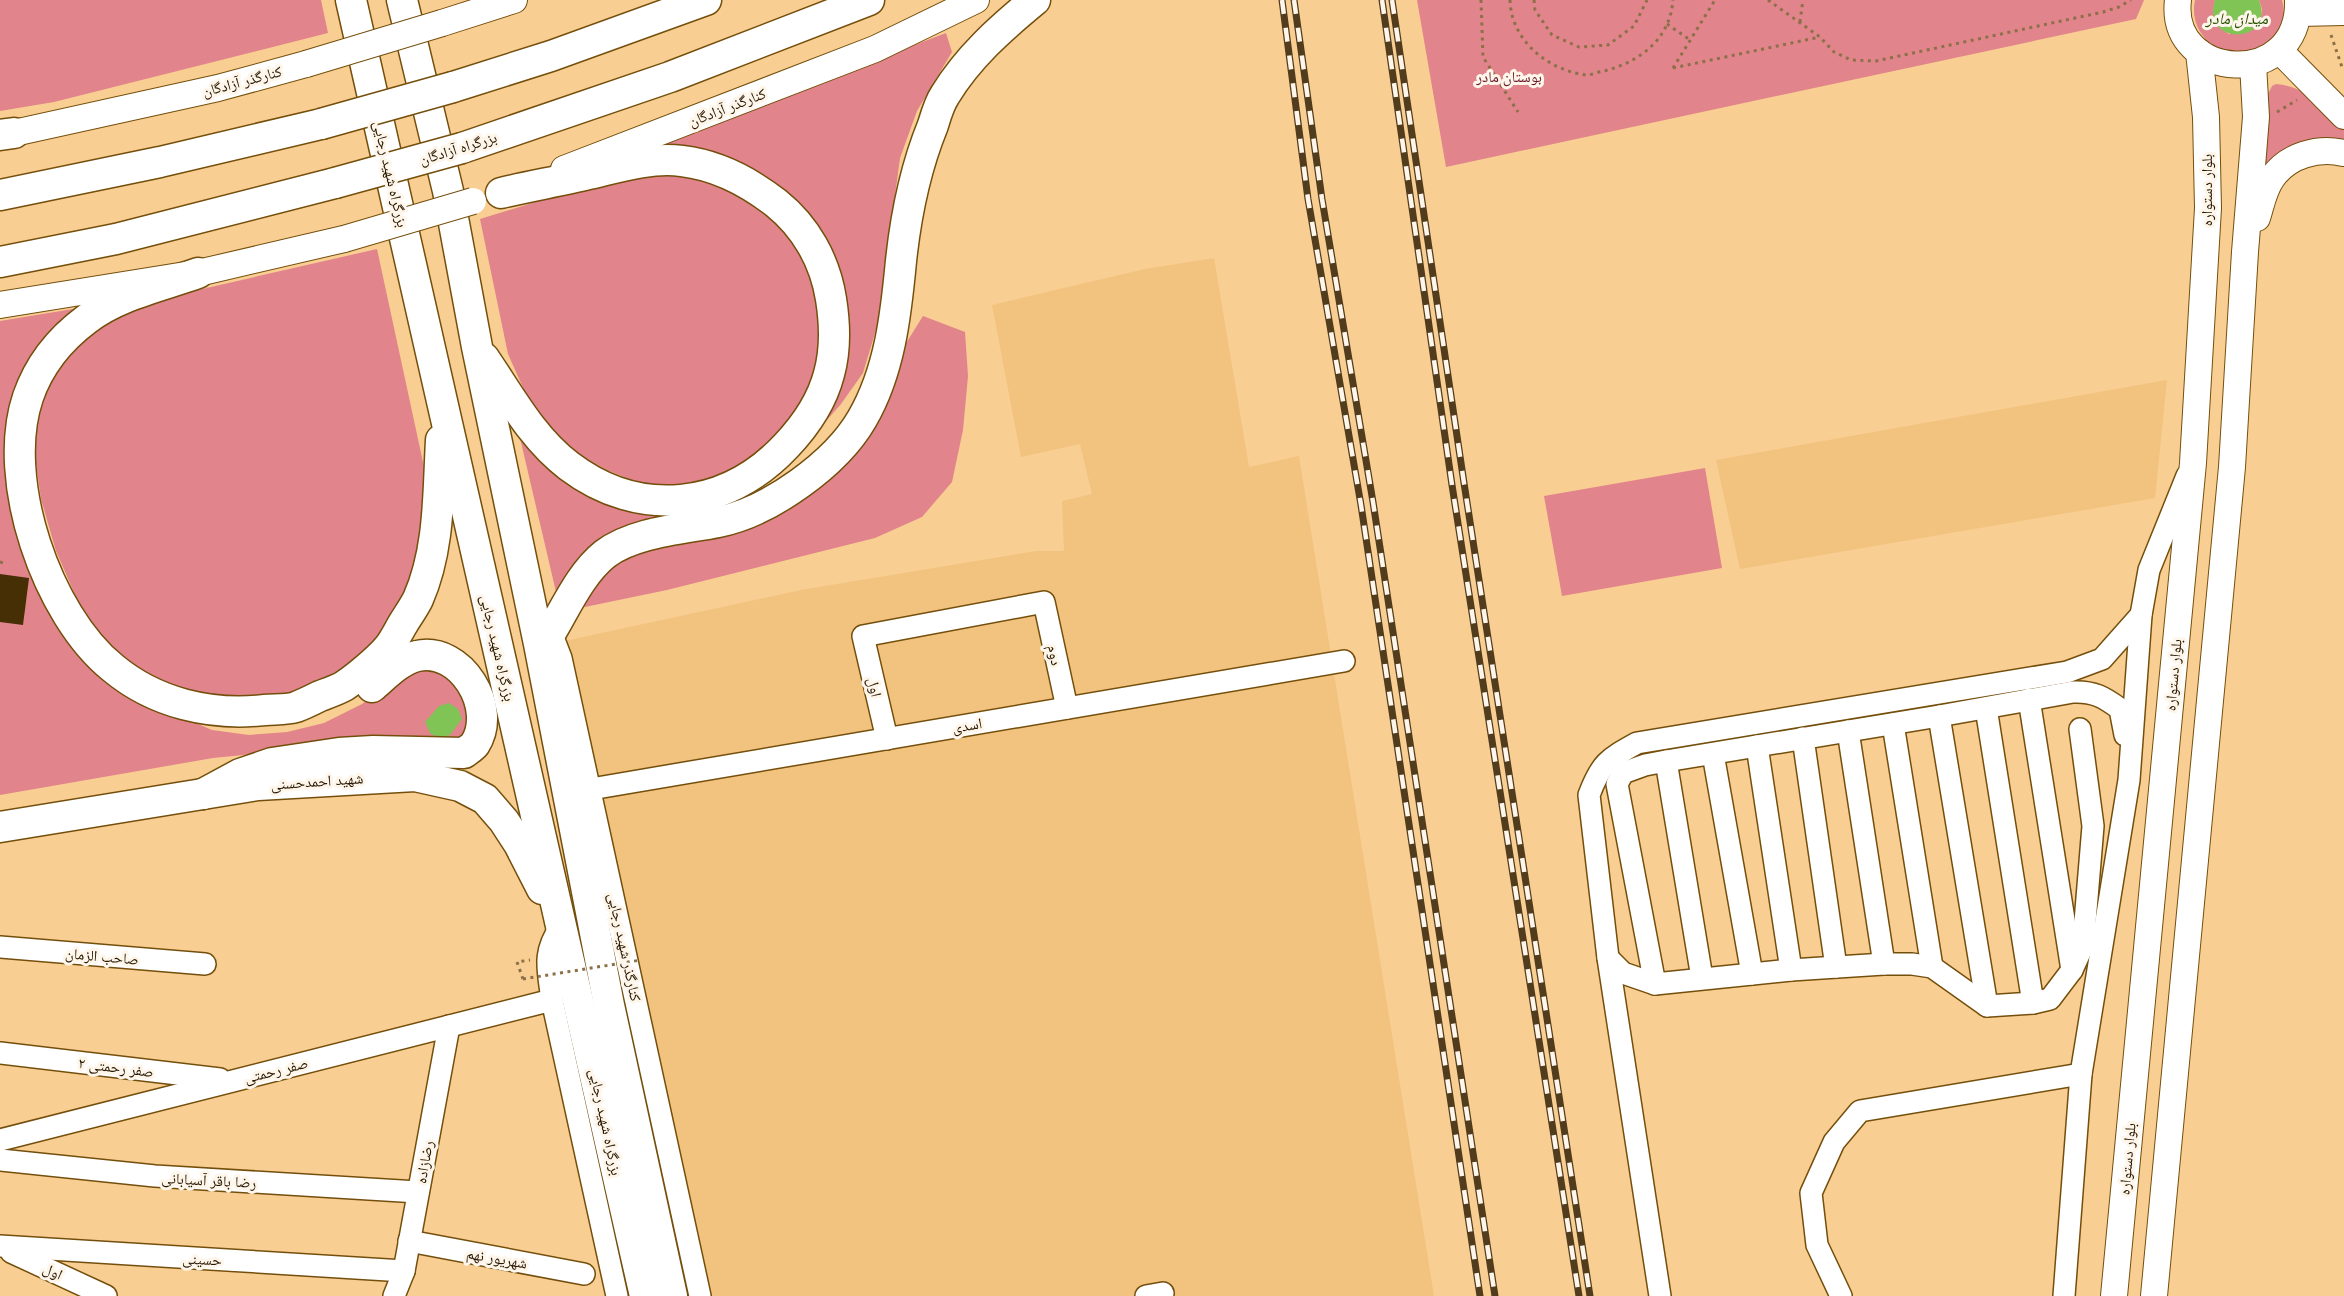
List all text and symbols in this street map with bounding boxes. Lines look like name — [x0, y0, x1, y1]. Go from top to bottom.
water label: میدان مادر — [2205, 8, 2269, 29]
street label: کنارگذر آزادگان — [200, 61, 284, 102]
park label: بوستان مادر — [1475, 67, 1542, 87]
street label: کنارگذر آزادگان — [686, 84, 769, 131]
street label: بزرگراه شهید رجایی — [369, 119, 412, 229]
street label: بزرگراه آزادگان — [417, 127, 499, 170]
street label: بلوار دستواره — [2197, 154, 2216, 226]
street label: بزرگراه شهید رجایی — [476, 593, 519, 703]
street label: بلوار دستواره — [2160, 638, 2186, 712]
street label: دوم — [1043, 643, 1066, 667]
street label: اول — [863, 675, 886, 699]
street label: اسدی — [951, 713, 984, 738]
street label: شهید احمدحسنی — [270, 768, 364, 795]
street label: کنارگذر شهید رجایی — [603, 891, 646, 1003]
street label: صاحب الزمان — [64, 943, 140, 970]
street label: صفر رحمتی ۲ — [77, 1053, 155, 1082]
street label: صفر رحمتی — [242, 1053, 310, 1088]
street label: بزرگراه شهید رجایی — [584, 1067, 627, 1177]
street label: بلوار دستواره — [2114, 1122, 2140, 1196]
street label: رضازاده — [411, 1139, 437, 1185]
street label: رضا باقر آسیابانی — [161, 1168, 257, 1193]
street label: شهریور نهم — [465, 1243, 529, 1274]
street label: حسینی — [182, 1248, 223, 1271]
street label: اول — [40, 1258, 66, 1285]

